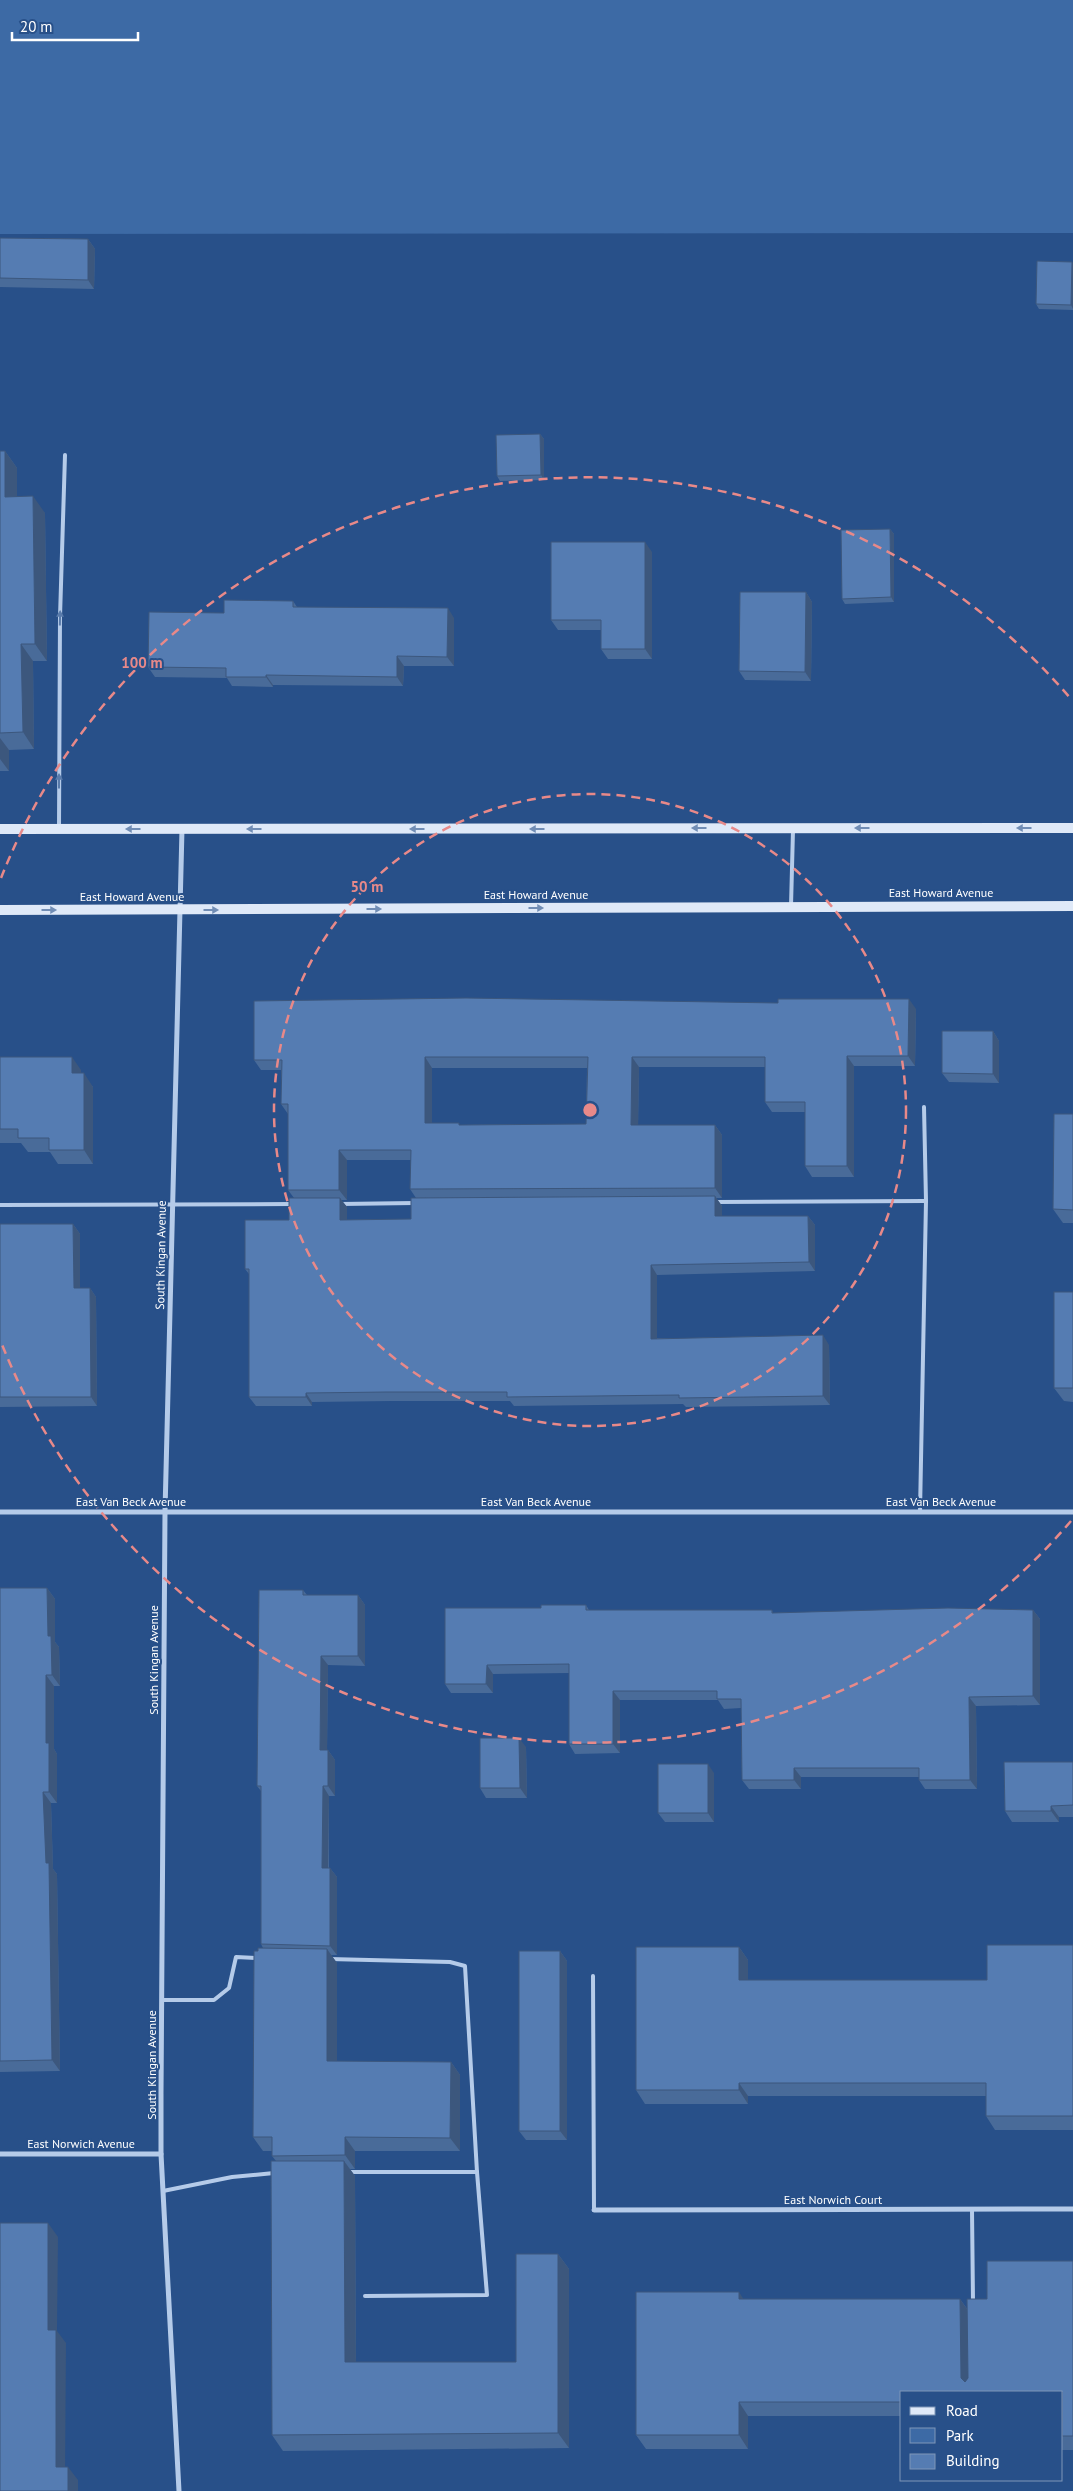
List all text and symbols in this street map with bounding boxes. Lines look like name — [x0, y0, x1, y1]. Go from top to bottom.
scale bar — [12, 10, 139, 42]
text: 20 m — [20, 17, 53, 36]
one-way arrow — [56, 610, 64, 626]
text: 100 m — [121, 653, 163, 672]
one-way arrow — [55, 772, 63, 788]
one-way arrow — [691, 824, 707, 832]
one-way arrow — [854, 824, 870, 832]
one-way arrow — [1016, 824, 1032, 832]
one-way arrow — [125, 825, 141, 833]
one-way arrow — [246, 825, 262, 833]
one-way arrow — [409, 825, 425, 833]
one-way arrow — [529, 825, 545, 833]
text: 50 m — [351, 877, 383, 896]
street label: East Howard Avenue — [889, 885, 993, 900]
street label: East Howard Avenue — [484, 887, 588, 902]
street label: East Howard Avenue — [80, 889, 184, 904]
one-way arrow — [528, 904, 544, 912]
one-way arrow — [366, 905, 382, 913]
one-way arrow — [41, 906, 57, 914]
one-way arrow — [203, 906, 219, 914]
centre of rings — [581, 1101, 599, 1119]
street label: South Kingan Avenue — [152, 1200, 169, 1310]
street label: East Van Beck Avenue — [76, 1494, 186, 1509]
street label: East Van Beck Avenue — [481, 1494, 591, 1509]
street label: East Van Beck Avenue — [886, 1494, 996, 1509]
street label: South Kingan Avenue — [146, 1605, 161, 1715]
street label: South Kingan Avenue — [144, 2010, 159, 2120]
street label: East Norwich Avenue — [27, 2136, 135, 2151]
street label: East Norwich Court — [784, 2192, 882, 2207]
legend — [900, 2391, 1063, 2481]
text: Road — [946, 2401, 978, 2420]
text: Park — [946, 2426, 974, 2445]
text: Building — [946, 2451, 1000, 2470]

